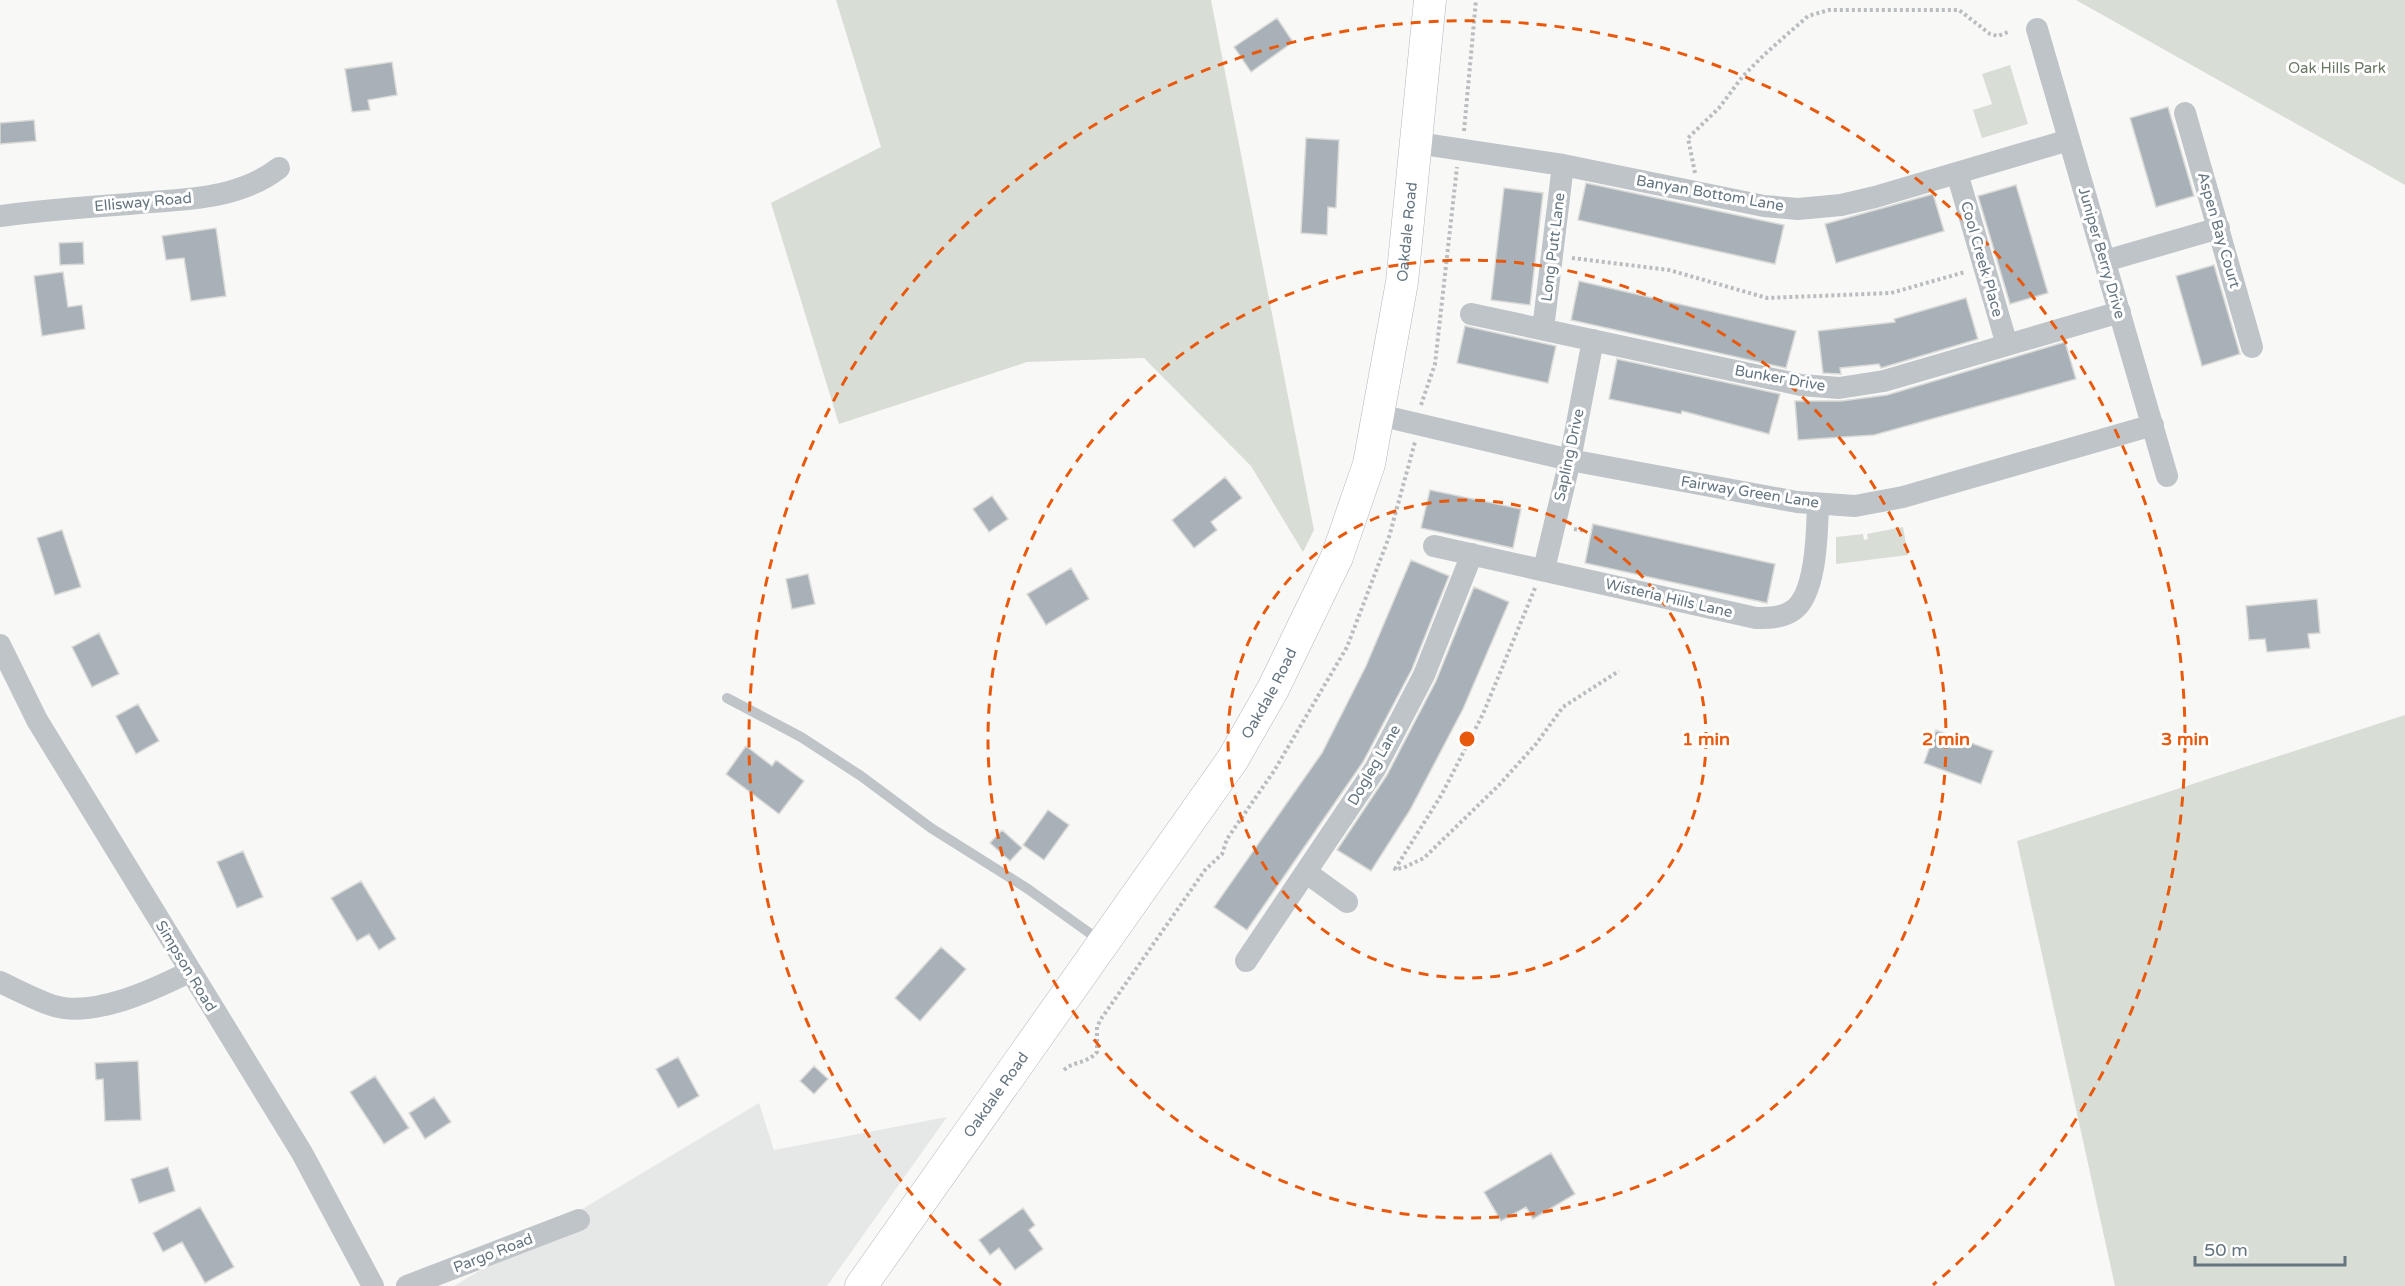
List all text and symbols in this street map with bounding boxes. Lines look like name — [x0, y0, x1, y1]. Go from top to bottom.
park label: Oak Hills Park — [2288, 59, 2386, 77]
street label: Aspen Bay Court — [2194, 170, 2244, 290]
street label: Banyan Bottom Lane — [1635, 171, 1785, 215]
street label: Oakdale Road — [1393, 181, 1421, 283]
street label: Juniper Berry Drive — [2075, 185, 2129, 321]
street label: Ellisway Road — [94, 189, 192, 215]
street label: Long Putt Lane — [1537, 192, 1569, 302]
street label: Cool Creek Place — [1957, 199, 2007, 319]
street label: Bunker Drive — [1733, 361, 1827, 395]
street label: Sapling Drive — [1550, 407, 1588, 503]
street label: Fairway Green Lane — [1680, 472, 1820, 512]
street label: Wisteria Hills Lane — [1604, 575, 1734, 621]
street label: Oakdale Road — [1237, 645, 1300, 742]
street label: Dogleg Lane — [1344, 722, 1404, 808]
text: 1 min — [1682, 728, 1730, 750]
text: 2 min — [1922, 728, 1970, 750]
text: 3 min — [2161, 728, 2209, 750]
centre of rings — [1457, 729, 1477, 749]
street label: Simpson Road — [152, 917, 220, 1015]
street label: Oakdale Road — [960, 1049, 1032, 1141]
scale bar — [2195, 1229, 2345, 1267]
street label: Pargo Road — [451, 1230, 535, 1276]
text: 50 m — [2204, 1239, 2248, 1261]

